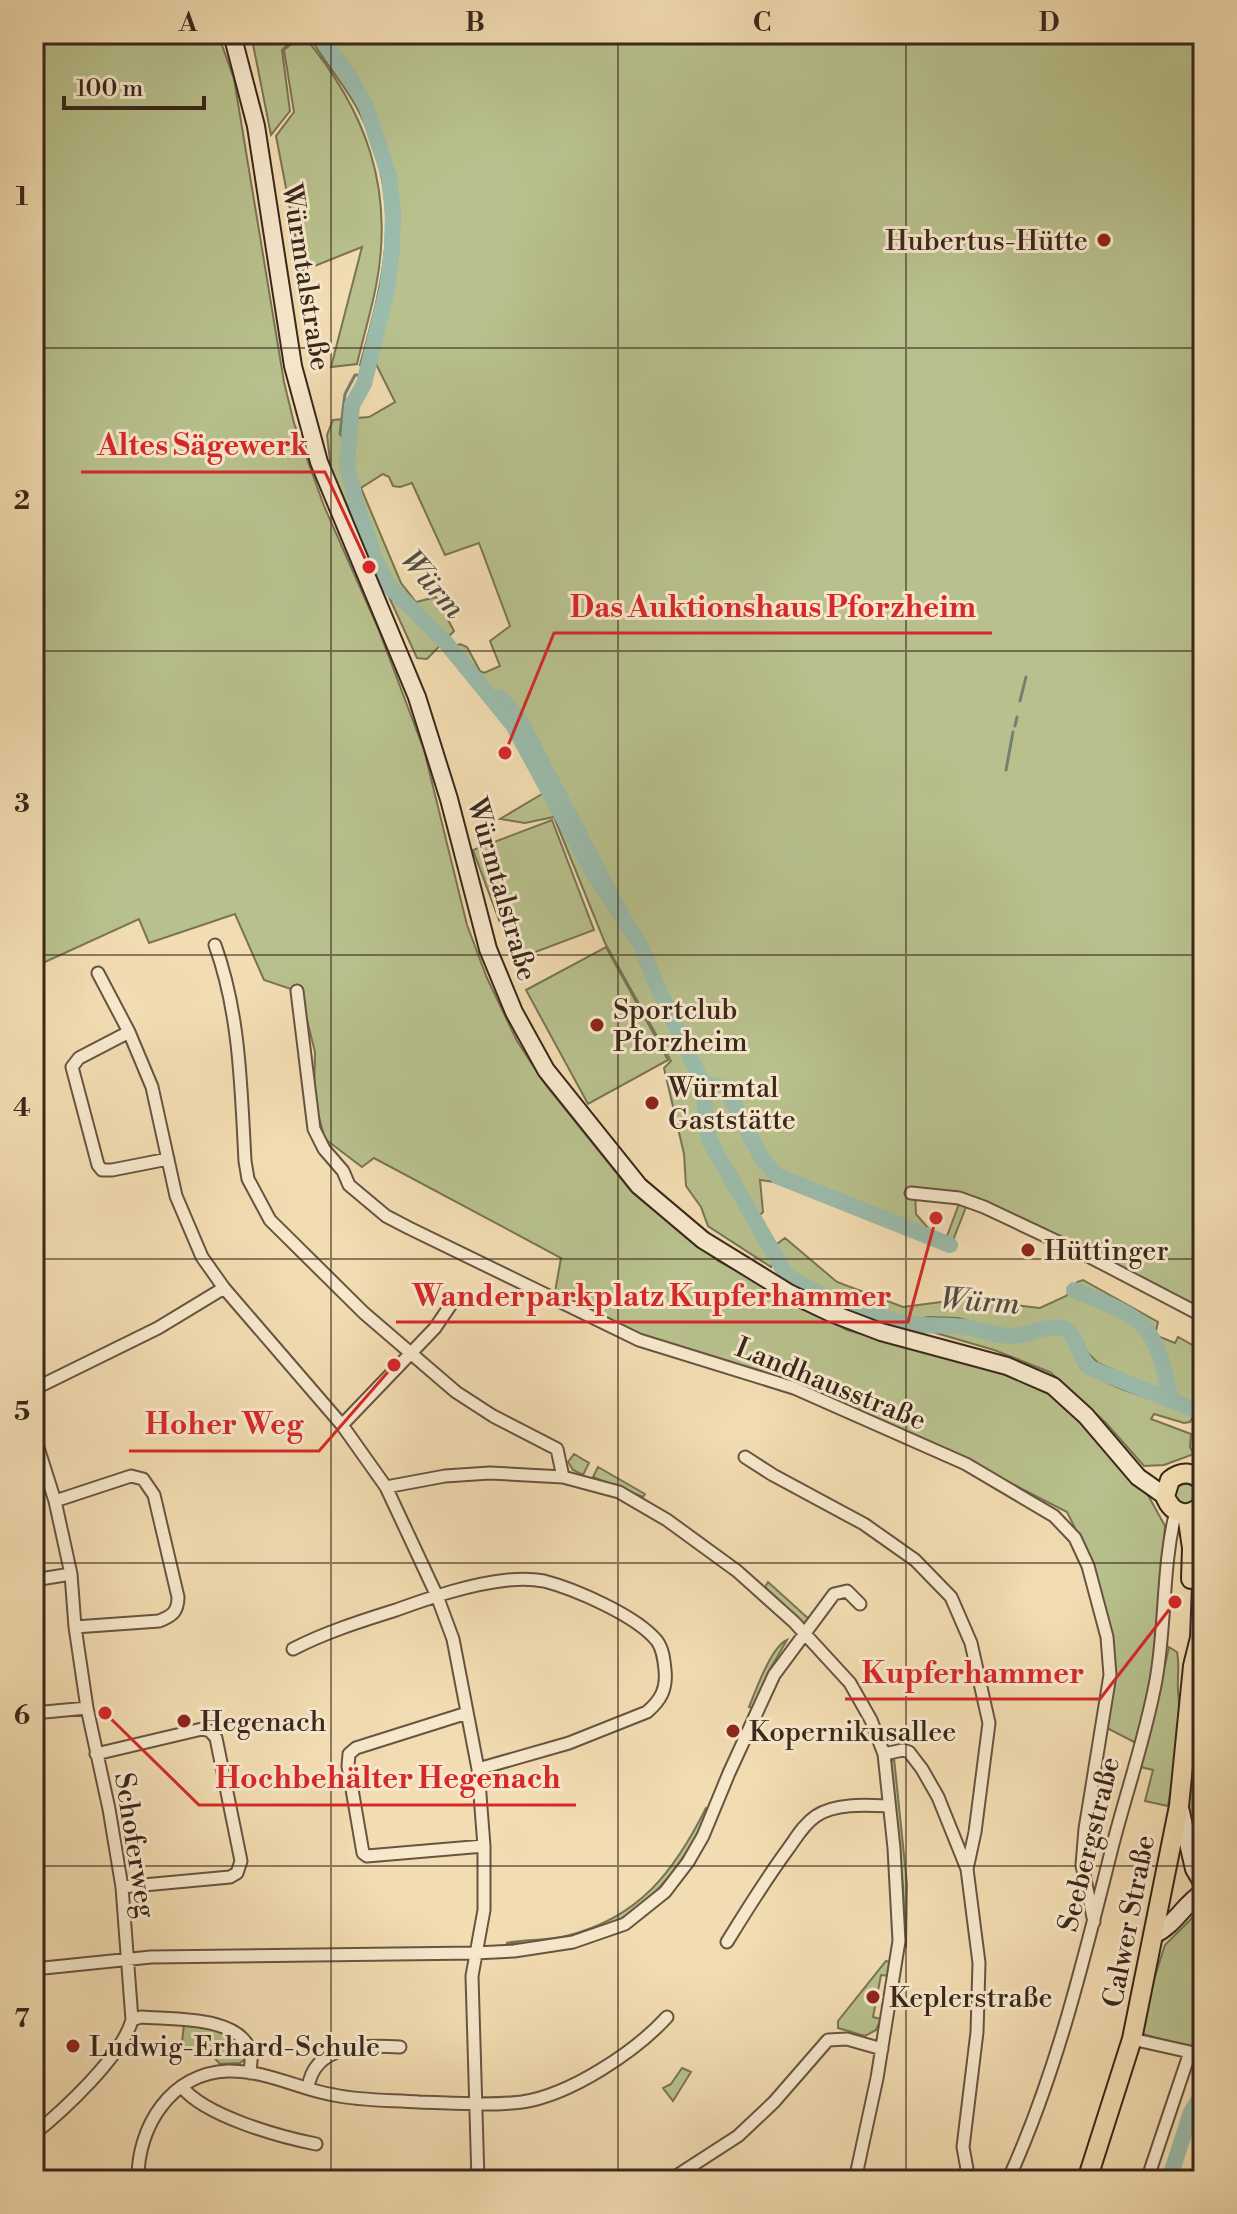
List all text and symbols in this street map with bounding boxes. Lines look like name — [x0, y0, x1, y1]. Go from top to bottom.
text: A — [178, 7, 198, 39]
text: B — [465, 7, 485, 39]
text: C — [753, 7, 771, 39]
text: D — [1039, 7, 1059, 39]
scale bar — [64, 60, 204, 110]
text: 100 m — [76, 74, 143, 104]
street label: Würmtalstraße — [273, 180, 338, 373]
text: 1 — [16, 181, 29, 213]
place label: Hubertus-Hütte — [885, 224, 1088, 259]
marker: Hubertus-Hütte — [1095, 231, 1113, 249]
callout: Altes Sägewerk — [81, 418, 325, 472]
text: Altes Sägewerk — [96, 427, 309, 465]
text: 2 — [14, 485, 30, 517]
water label: Würm — [392, 542, 473, 627]
callout: Das Auktionshaus Pforzheim — [554, 579, 992, 633]
text: Das Auktionshaus Pforzheim — [570, 589, 976, 627]
text: 3 — [14, 788, 30, 820]
street label: Würmtalstraße — [458, 793, 544, 985]
place label: Sportclub Pforzheim — [613, 993, 748, 1060]
marker: Sportclub Pforzheim — [588, 1016, 606, 1034]
place label: Würmtal Gaststätte — [667, 1071, 796, 1138]
text: 4 — [13, 1092, 31, 1124]
marker: Würmtal Gaststätte — [643, 1094, 661, 1112]
place label: Hüttinger — [1044, 1234, 1169, 1269]
marker: Hüttinger — [1019, 1241, 1037, 1259]
callout: Wanderparkplatz Kupferhammer — [396, 1268, 908, 1322]
text: Wanderparkplatz Kupferhammer — [411, 1278, 892, 1316]
water label: Würm — [939, 1280, 1021, 1324]
street label: Landhausstraße — [730, 1330, 931, 1439]
text: 5 — [14, 1396, 30, 1428]
callout: Hoher Weg — [129, 1397, 319, 1451]
text: Hoher Weg — [145, 1406, 304, 1444]
callout: Kupferhammer — [845, 1645, 1100, 1699]
text: Kupferhammer — [862, 1655, 1084, 1693]
text: 6 — [14, 1700, 30, 1732]
place label: Hegenach — [200, 1705, 327, 1740]
marker: Hegenach — [175, 1712, 193, 1730]
place label: Kopernikusallee — [749, 1715, 956, 1750]
marker: Kopernikusallee — [724, 1722, 742, 1740]
callout: Hochbehälter Hegenach — [199, 1751, 576, 1805]
street label: Seebergstraße — [1051, 1753, 1128, 1936]
text: Hochbehälter Hegenach — [215, 1760, 561, 1798]
street label: Schoferweg — [106, 1770, 163, 1921]
street label: Calwer Straße — [1096, 1832, 1163, 2010]
place label: Keplerstraße — [889, 1981, 1053, 2016]
marker: Keplerstraße — [864, 1988, 882, 2006]
text: 7 — [14, 2003, 30, 2035]
place label: Ludwig-Erhard-Schule — [89, 2030, 380, 2065]
marker: Ludwig-Erhard-Schule — [64, 2037, 82, 2055]

